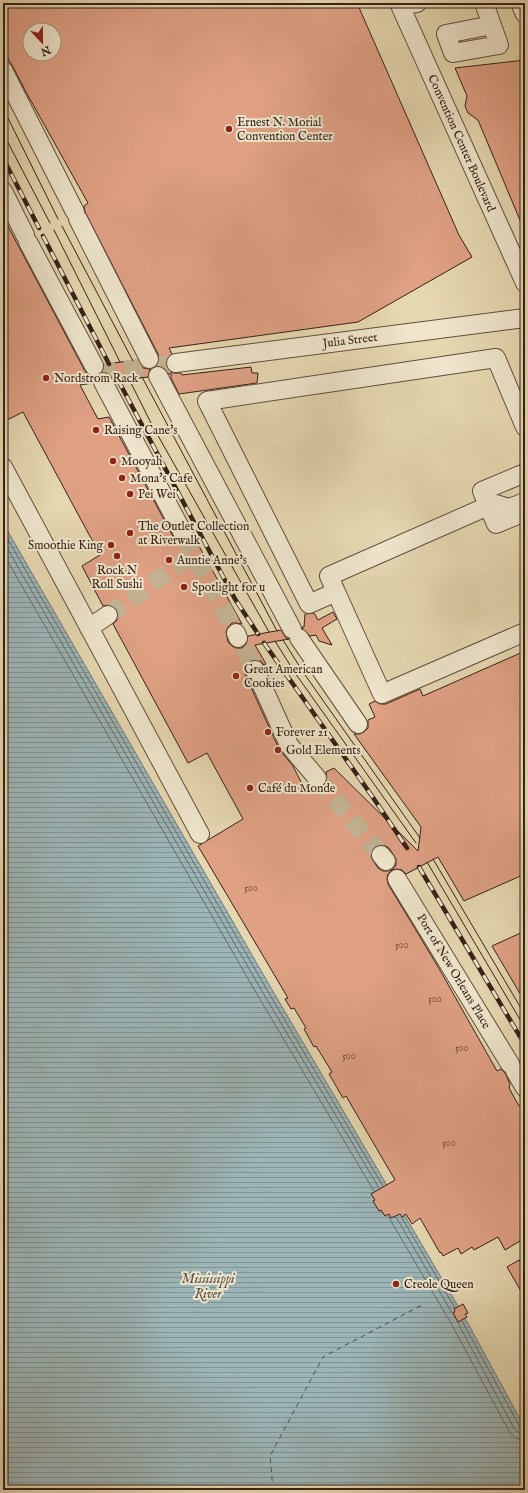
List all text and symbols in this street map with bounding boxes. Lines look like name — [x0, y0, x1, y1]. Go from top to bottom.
north arrow — [22, 22, 62, 62]
text: N — [38, 42, 53, 59]
street label: Convention Center Boulevard — [424, 72, 499, 215]
place label: Ernest N. Morial Convention Center — [237, 115, 333, 144]
marker: Ernest N. Morial Convention Center — [224, 124, 234, 134]
street label: Julia Street — [320, 330, 378, 353]
place label: Nordstrom Rack — [54, 371, 139, 386]
marker: Nordstrom Rack — [41, 373, 51, 383]
place label: Raising Cane's — [104, 423, 178, 438]
marker: Raising Cane's — [91, 425, 101, 435]
place label: Mooyah — [121, 454, 163, 469]
marker: Mooyah — [108, 456, 118, 466]
place label: Mona's Cafe — [130, 471, 193, 486]
marker: Mona's Cafe — [117, 473, 127, 483]
place label: Pei Wei — [138, 487, 176, 502]
marker: Pei Wei — [125, 489, 135, 499]
place label: The Outlet Collection at Riverwalk — [138, 519, 250, 548]
marker: The Outlet Collection at Riverwalk — [125, 528, 135, 538]
place label: Smoothie King — [28, 538, 103, 553]
marker: Smoothie King — [106, 540, 116, 550]
marker: Rock N Roll Sushi — [112, 551, 122, 561]
place label: Auntie Anne's — [176, 553, 247, 568]
marker: Auntie Anne's — [164, 555, 174, 565]
place label: Rock N Roll Sushi — [92, 563, 142, 592]
place label: Spotlight for u — [192, 580, 265, 596]
marker: Spotlight for u — [179, 582, 189, 592]
place label: Great American Cookies — [244, 662, 323, 691]
marker: Great American Cookies — [231, 671, 241, 681]
place label: Forever 21 — [276, 725, 328, 740]
marker: Forever 21 — [263, 727, 273, 737]
place label: Gold Elements — [286, 743, 361, 758]
marker: Gold Elements — [273, 745, 283, 755]
place label: Café du Monde — [258, 781, 336, 796]
marker: Café du Monde — [245, 783, 255, 793]
house number: 500 — [244, 882, 258, 895]
street label: Port of New Orleans Place — [413, 911, 494, 1032]
house number: 500 — [395, 939, 409, 952]
house number: 500 — [428, 993, 442, 1006]
house number: 500 — [455, 1042, 469, 1055]
house number: 500 — [342, 1050, 356, 1063]
house number: 500 — [442, 1137, 456, 1150]
water label: Mississippi River — [181, 1271, 236, 1303]
place label: Creole Queen — [404, 1277, 474, 1292]
marker: Creole Queen — [391, 1279, 401, 1289]

